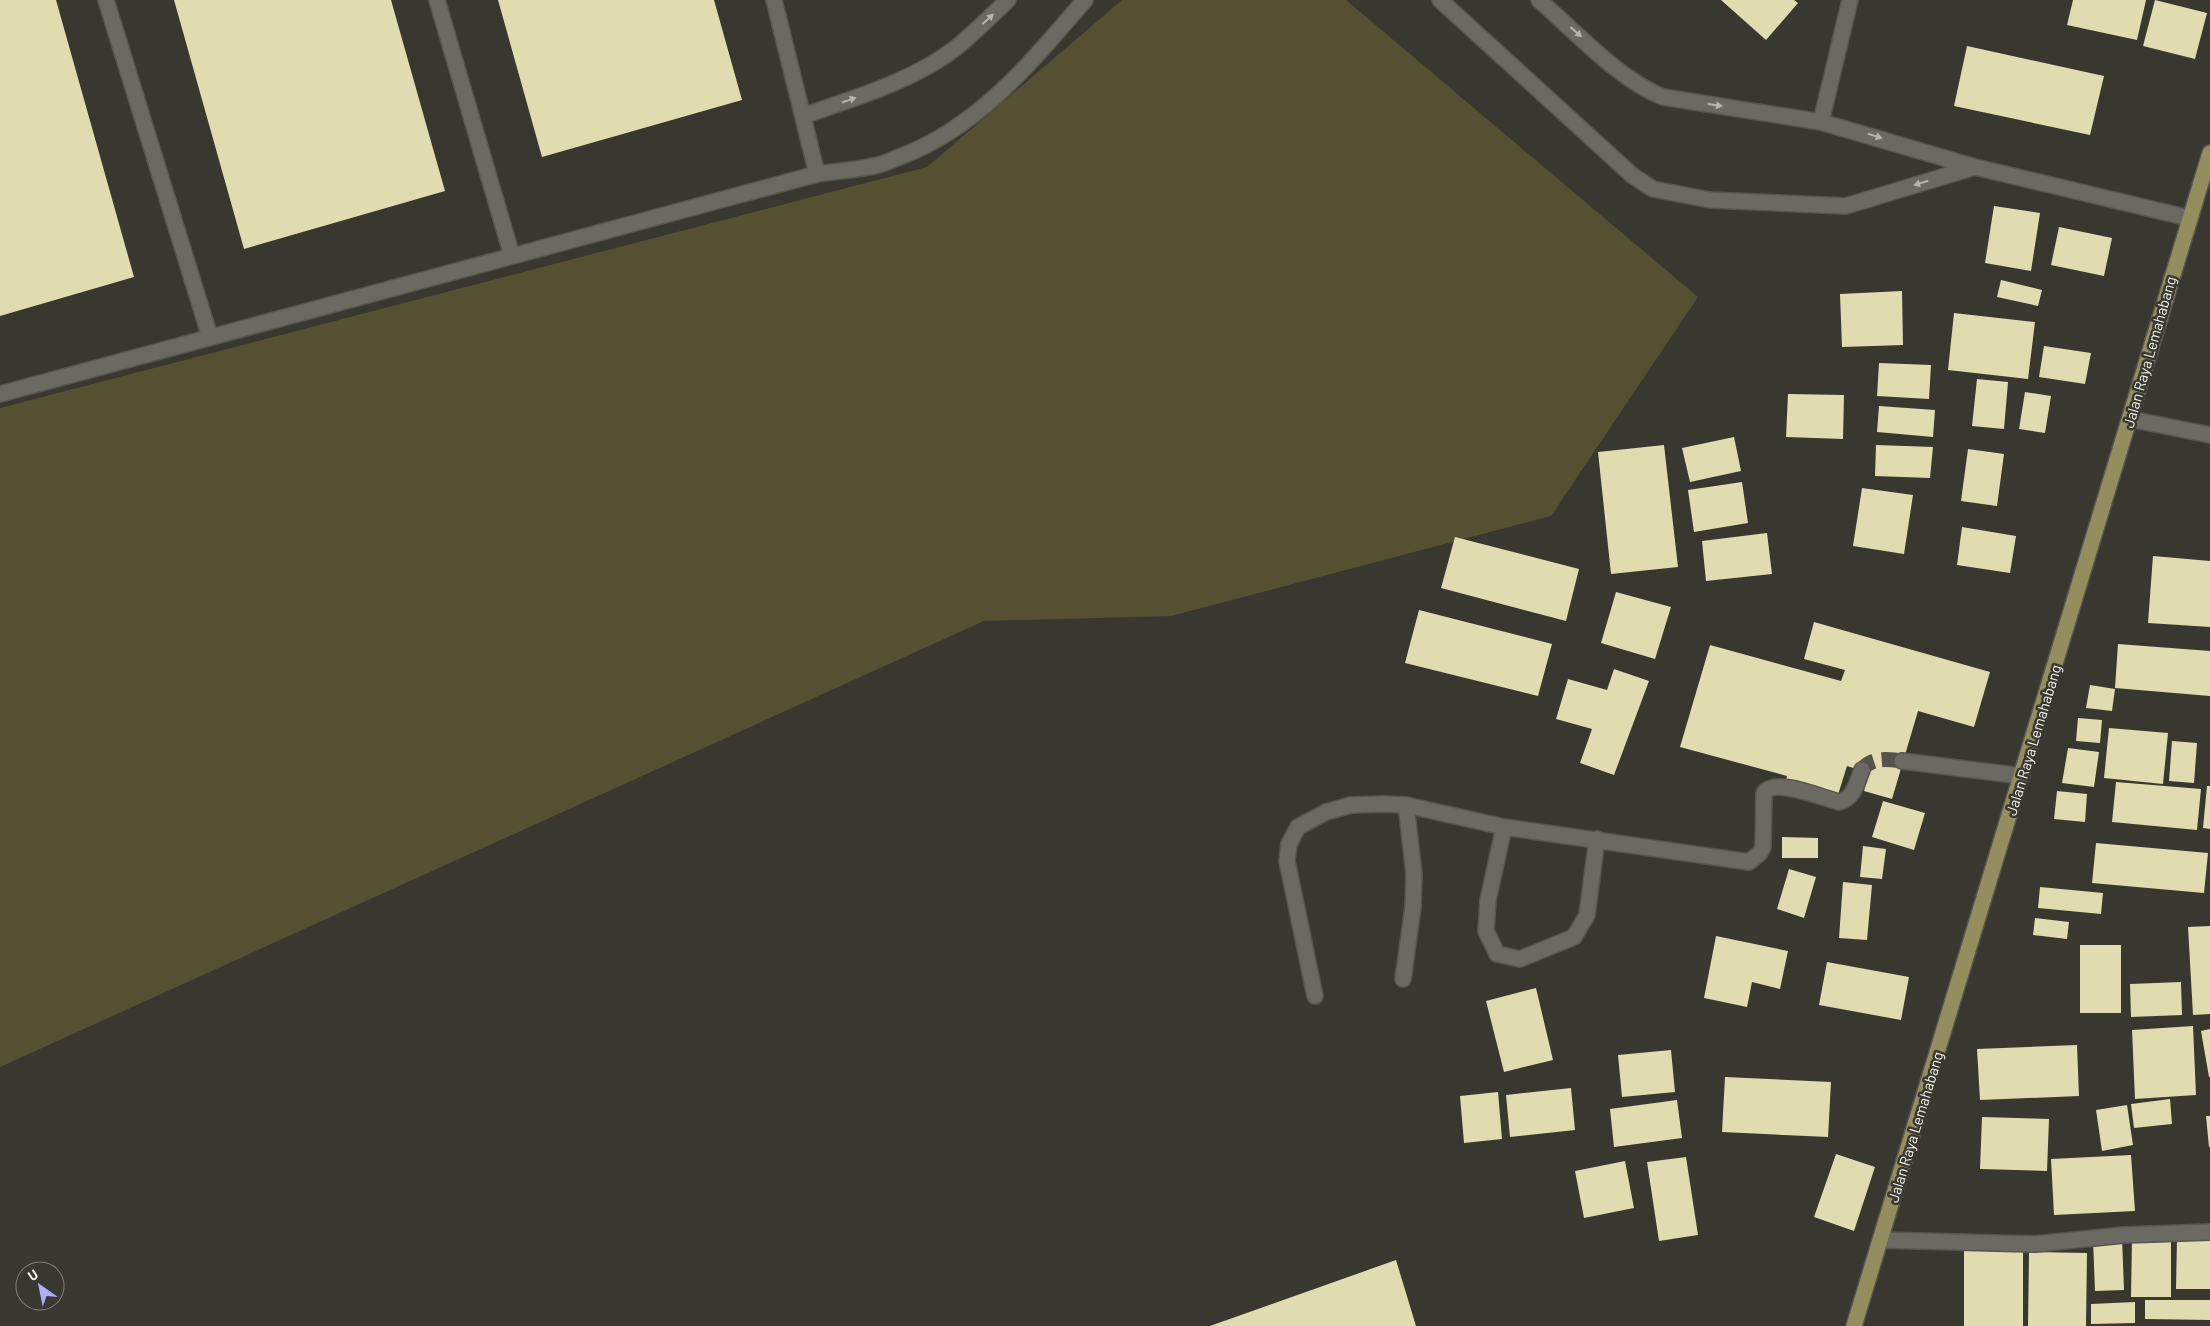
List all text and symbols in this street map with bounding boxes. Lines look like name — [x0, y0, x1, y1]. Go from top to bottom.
one-way arrow — [981, 13, 993, 25]
one-way arrow — [1569, 26, 1581, 38]
one-way arrow — [842, 96, 857, 104]
one-way arrow — [1708, 102, 1724, 110]
one-way arrow — [1867, 133, 1882, 141]
one-way arrow — [1913, 180, 1928, 188]
street label: Jalan Raya Lemahabang — [2119, 274, 2179, 430]
street label: Jalan Raya Lemahabang — [2001, 662, 2065, 818]
street label: Jalan Raya Lemahabang — [1883, 1049, 1947, 1205]
north arrow — [15, 1261, 65, 1311]
text: U — [24, 1265, 41, 1284]

